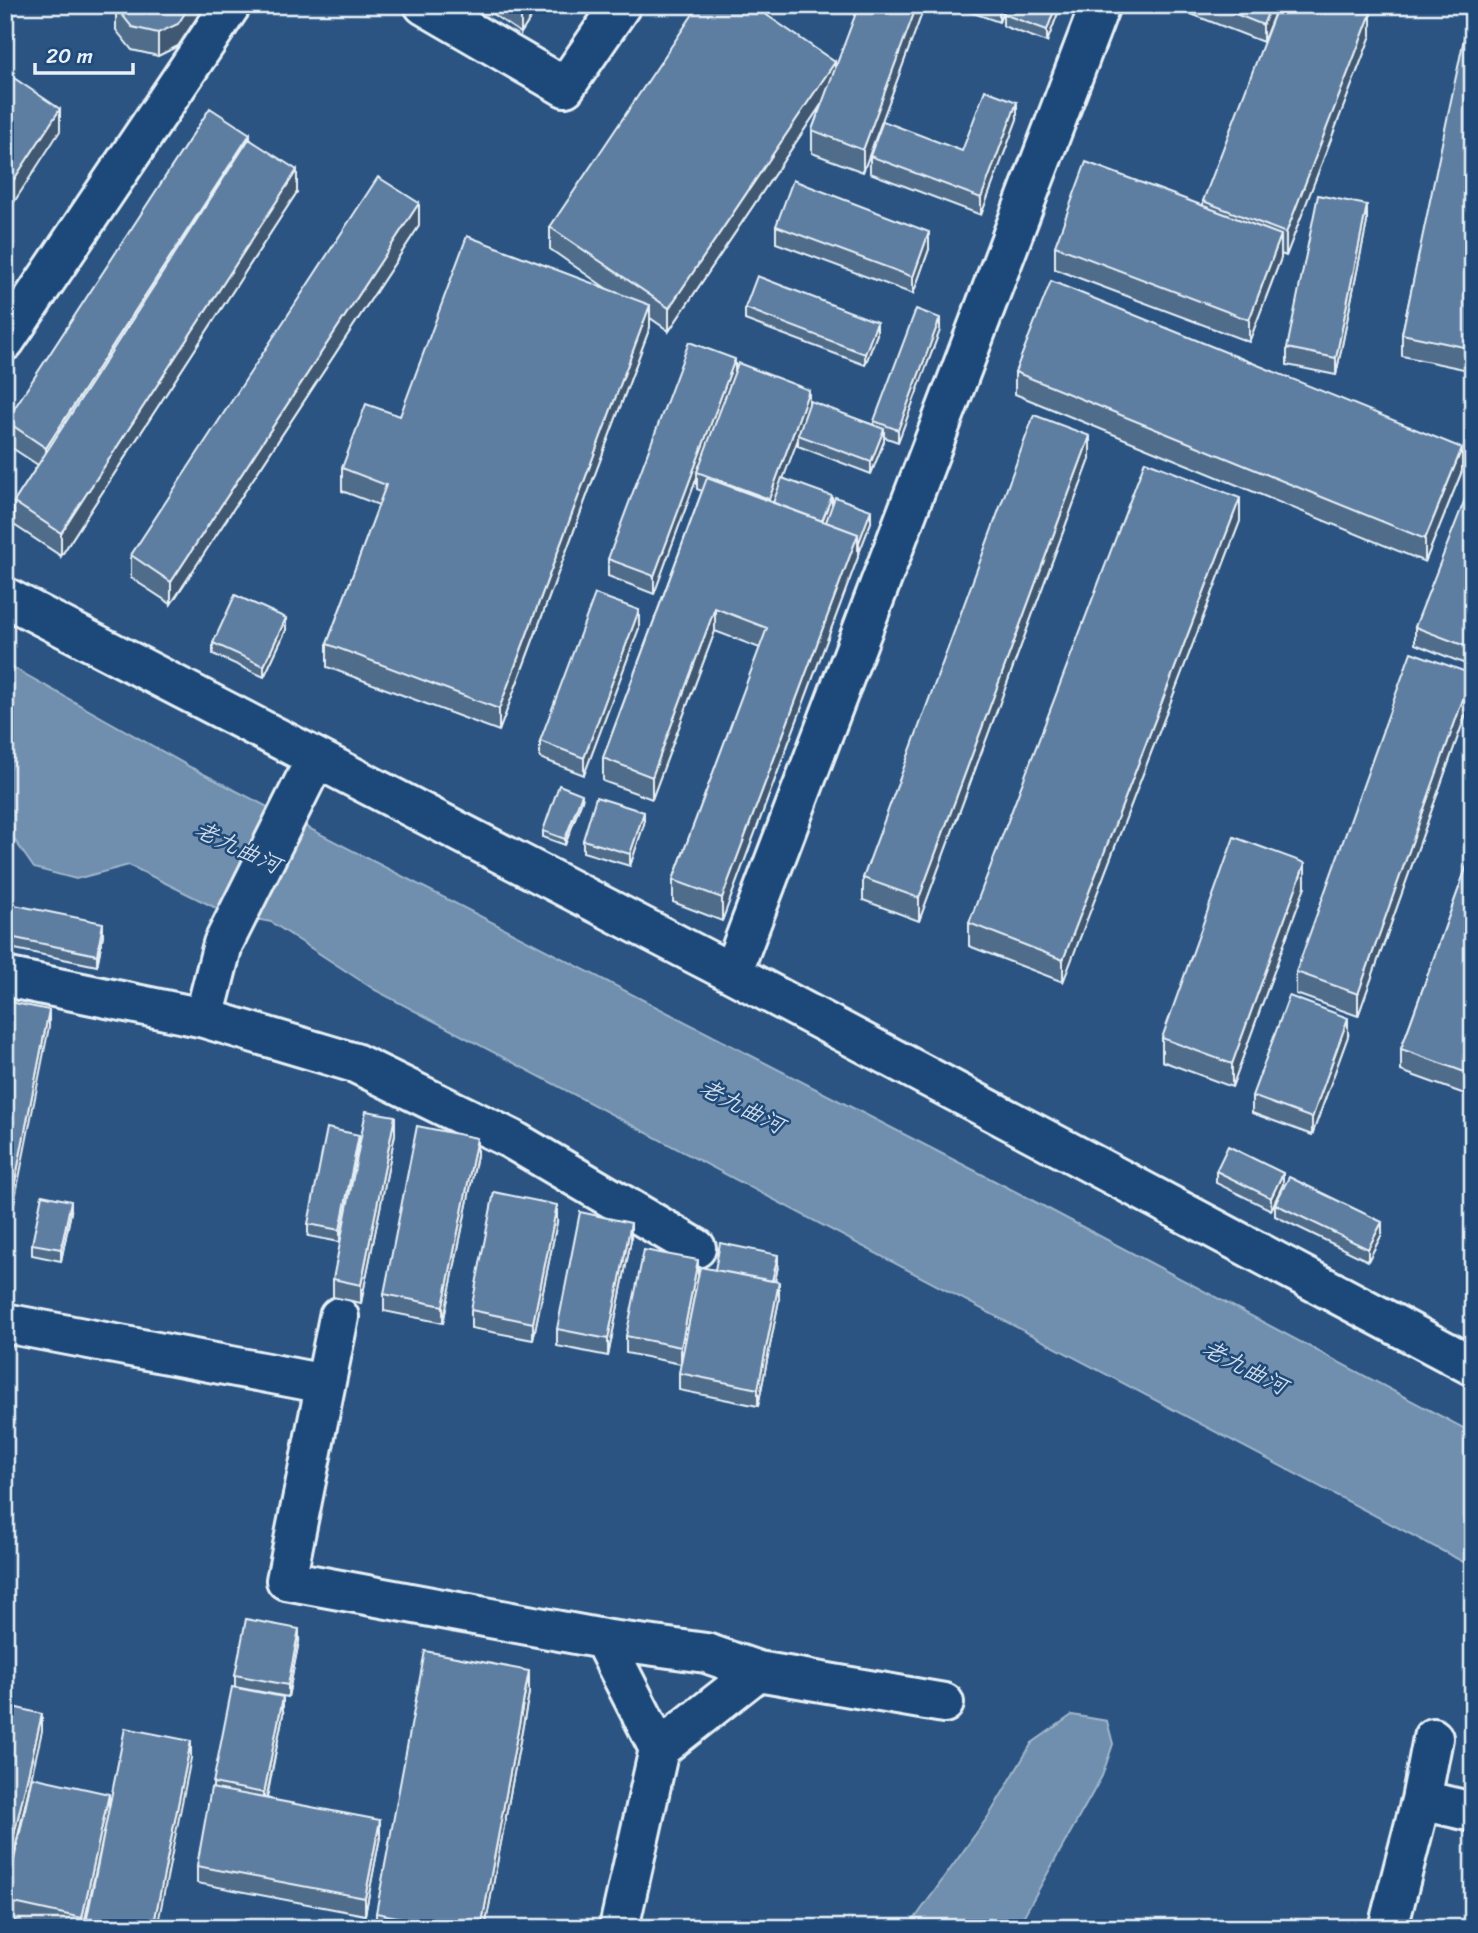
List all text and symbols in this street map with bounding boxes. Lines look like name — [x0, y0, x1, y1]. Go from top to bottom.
scale bar — [35, 32, 133, 76]
text: 20 m — [46, 37, 93, 75]
water label: 老九曲河 — [187, 809, 292, 887]
water label: 老九曲河 — [691, 1067, 796, 1147]
water label: 老九曲河 — [1194, 1328, 1299, 1408]

